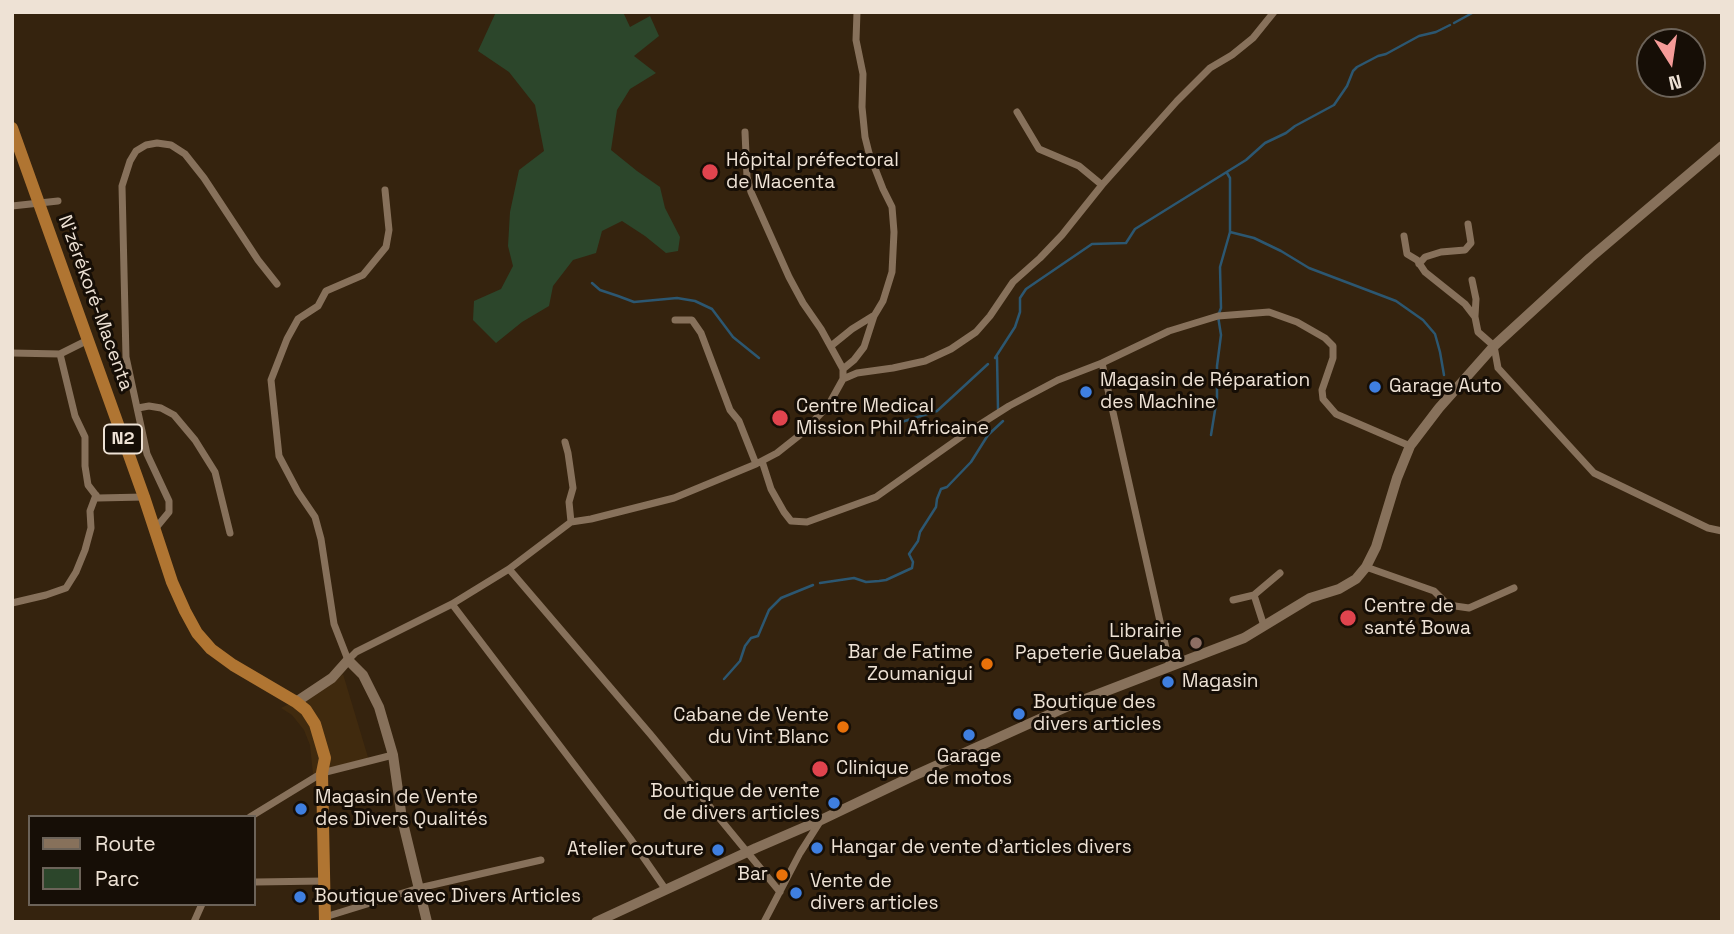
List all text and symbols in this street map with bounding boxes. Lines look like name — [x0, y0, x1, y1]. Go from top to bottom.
north arrow — [1636, 28, 1706, 98]
text: N — [1666, 69, 1684, 96]
place label: Hôpital préfectoral de Macenta — [726, 150, 899, 194]
marker: Hôpital préfectoral de Macenta — [700, 162, 720, 182]
street label: N'zérékoré-Macenta — [53, 212, 137, 394]
place label: Magasin de Réparation des Machine — [1100, 370, 1310, 414]
place label: Garage Auto — [1389, 376, 1502, 398]
marker: Garage Auto — [1367, 379, 1383, 395]
marker: Magasin de Réparation des Machine — [1078, 384, 1094, 400]
place label: Centre Medical Mission Phil Africaine — [796, 396, 989, 440]
marker: Centre Medical Mission Phil Africaine — [770, 408, 790, 428]
road number: N2 — [104, 424, 142, 454]
place label: Centre de santé Bowa — [1364, 596, 1471, 640]
marker: Centre de santé Bowa — [1338, 608, 1358, 628]
place label: Librairie Papeterie Guelaba — [1015, 621, 1182, 665]
marker: Librairie Papeterie Guelaba — [1188, 635, 1204, 651]
place label: Bar de Fatime Zoumanigui — [848, 642, 973, 686]
marker: Bar de Fatime Zoumanigui — [979, 656, 995, 672]
place label: Magasin — [1182, 671, 1258, 693]
marker: Magasin — [1160, 674, 1176, 690]
place label: Boutique des divers articles — [1033, 692, 1162, 736]
place label: Cabane de Vente du Vint Blanc — [673, 705, 829, 749]
marker: Boutique des divers articles — [1011, 706, 1027, 722]
marker: Cabane de Vente du Vint Blanc — [835, 719, 851, 735]
marker: Garage de motos — [961, 727, 977, 743]
place label: Garage de motos — [926, 746, 1012, 790]
place label: Clinique — [836, 758, 909, 780]
marker: Clinique — [810, 759, 830, 779]
place label: Boutique de vente de divers articles — [650, 781, 820, 825]
place label: Magasin de Vente des Divers Qualités — [315, 787, 488, 831]
marker: Boutique de vente de divers articles — [826, 795, 842, 811]
marker: Magasin de Vente des Divers Qualités — [293, 801, 309, 817]
legend — [28, 815, 256, 906]
text: Route — [95, 830, 156, 857]
place label: Hangar de vente d'articles divers — [831, 837, 1132, 859]
place label: Atelier couture — [567, 839, 704, 861]
marker: Hangar de vente d'articles divers — [809, 840, 825, 856]
marker: Atelier couture — [710, 842, 726, 858]
place label: Bar — [737, 864, 768, 886]
text: Parc — [95, 865, 140, 892]
marker: Bar — [774, 867, 790, 883]
place label: Vente de divers articles — [810, 871, 939, 915]
marker: Vente de divers articles — [788, 885, 804, 901]
place label: Boutique avec Divers Articles — [314, 886, 581, 908]
marker: Boutique avec Divers Articles — [292, 889, 308, 905]

